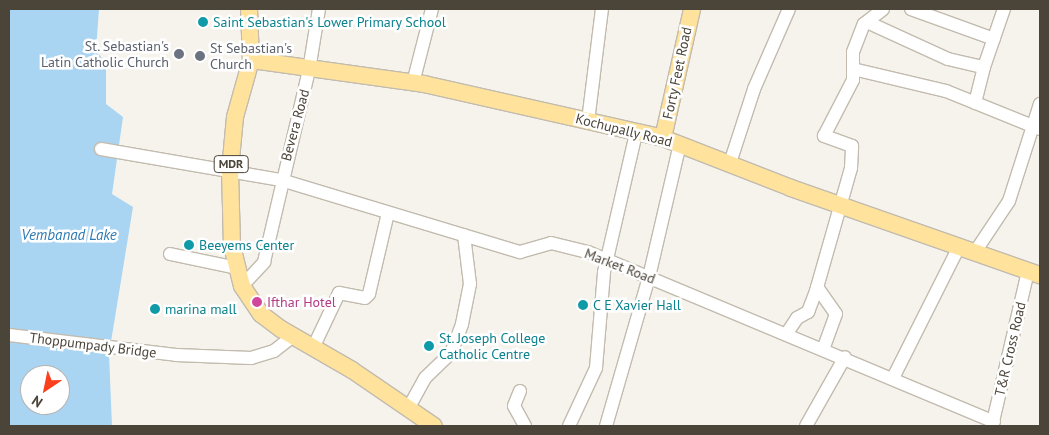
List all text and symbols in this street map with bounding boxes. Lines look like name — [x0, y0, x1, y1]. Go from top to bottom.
place label: Saint Sebastian's Lower Primary School — [213, 14, 446, 30]
marker: Saint Sebastian's Lower Primary School — [197, 16, 209, 28]
street label: Forty Feet Road — [659, 25, 695, 121]
place label: St. Sebastian's Latin Catholic Church — [41, 38, 169, 70]
place label: St Sebastian's Church — [210, 40, 292, 72]
marker: St. Sebastian's Latin Catholic Church — [173, 48, 185, 60]
marker: St Sebastian's Church — [194, 50, 206, 62]
street label: Bevera Road — [277, 87, 313, 163]
street label: Kochupally Road — [574, 110, 674, 150]
road number: MDR — [214, 154, 248, 173]
water label: Vembanad Lake — [21, 226, 117, 244]
place label: Beeyems Center — [199, 237, 294, 253]
marker: Beeyems Center — [183, 239, 195, 251]
street label: Market Road — [582, 245, 658, 287]
place label: Ifthar Hotel — [267, 294, 336, 310]
marker: Ifthar Hotel — [251, 296, 263, 308]
place label: C E Xavier Hall — [593, 297, 682, 313]
marker: C E Xavier Hall — [577, 299, 589, 311]
street label: T&R Cross Road — [991, 300, 1029, 398]
place label: marina mall — [165, 301, 237, 317]
marker: marina mall — [149, 303, 161, 315]
street label: Thoppumpady Bridge — [28, 329, 158, 361]
place label: St. Joseph College Catholic Centre — [439, 330, 546, 362]
marker: St. Joseph College Catholic Centre — [423, 340, 435, 352]
north arrow — [20, 365, 70, 415]
text: N — [28, 392, 46, 412]

